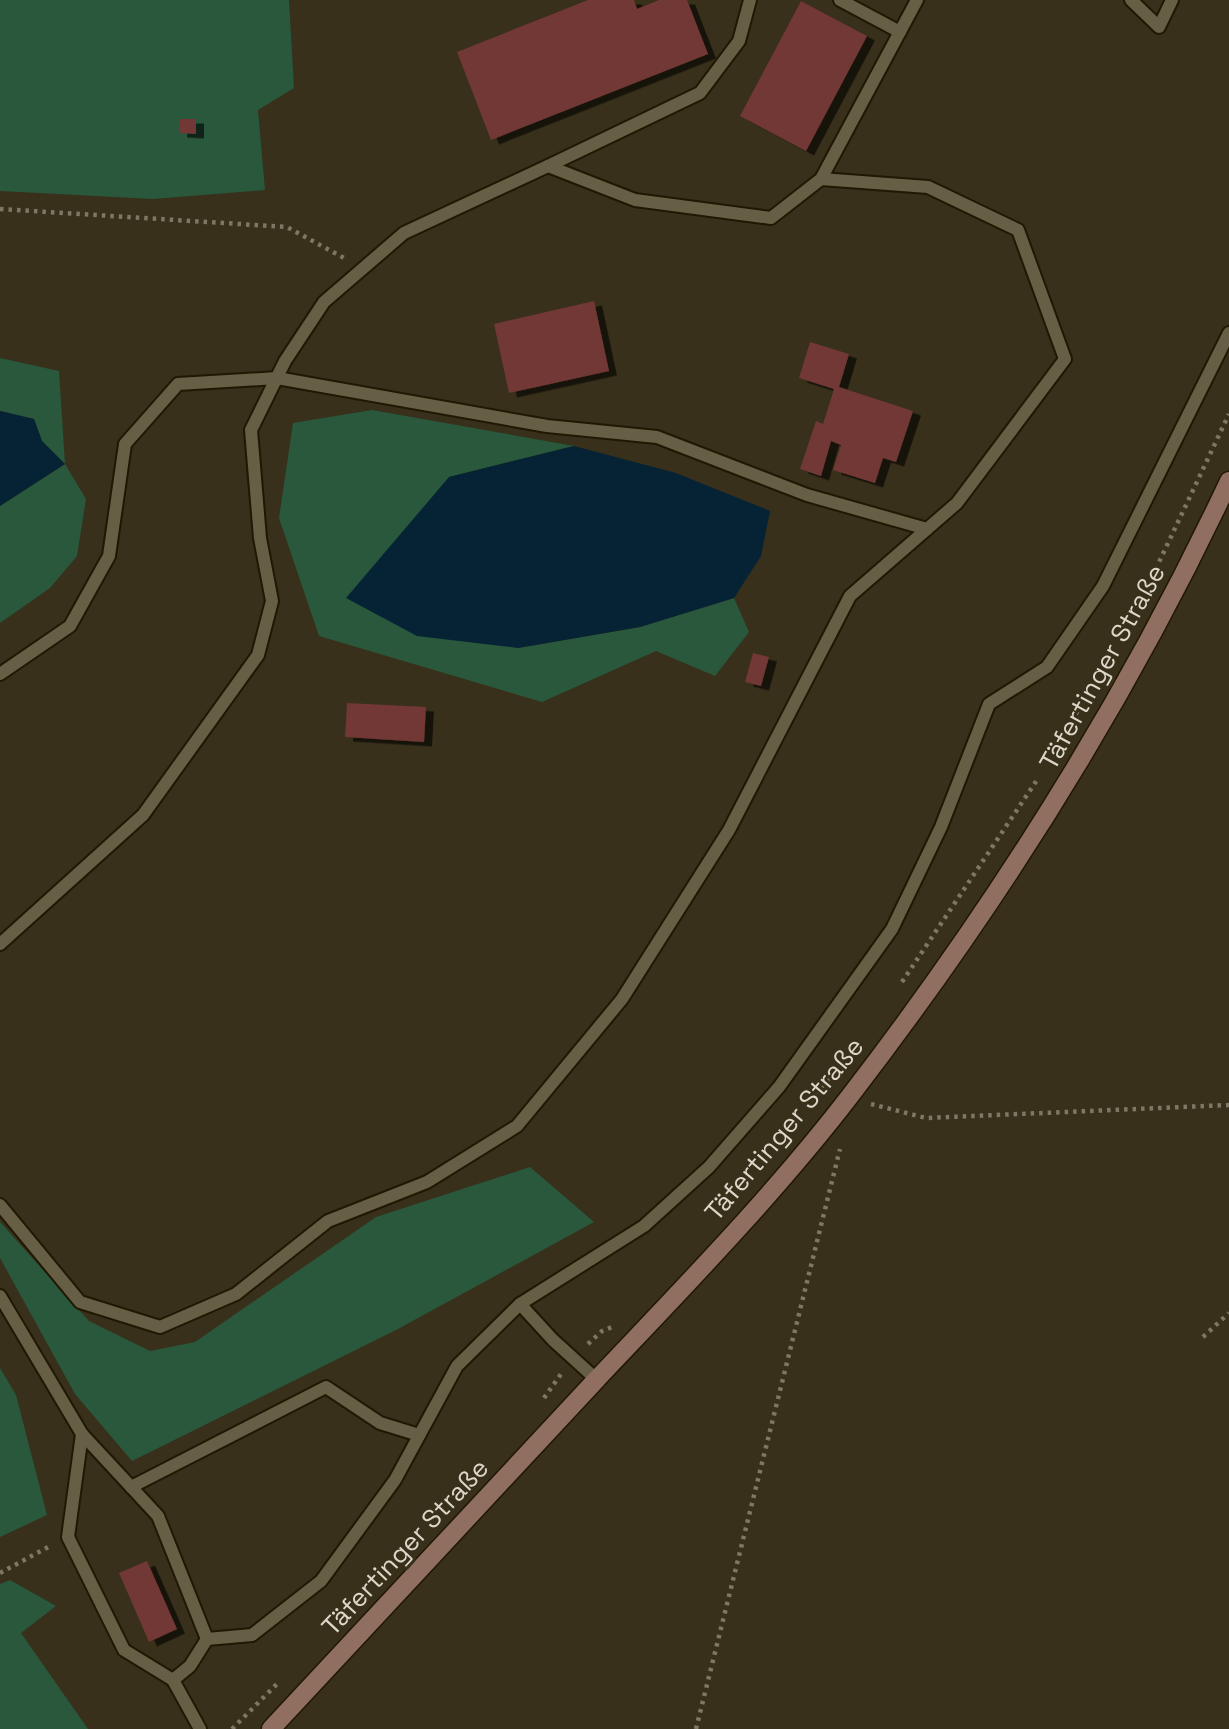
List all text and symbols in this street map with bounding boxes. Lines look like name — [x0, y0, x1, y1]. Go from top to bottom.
street label: Täfertinger Straße — [1031, 558, 1173, 776]
street label: Täfertinger Straße — [697, 1030, 871, 1228]
street label: Täfertinger Straße — [314, 1451, 496, 1643]

